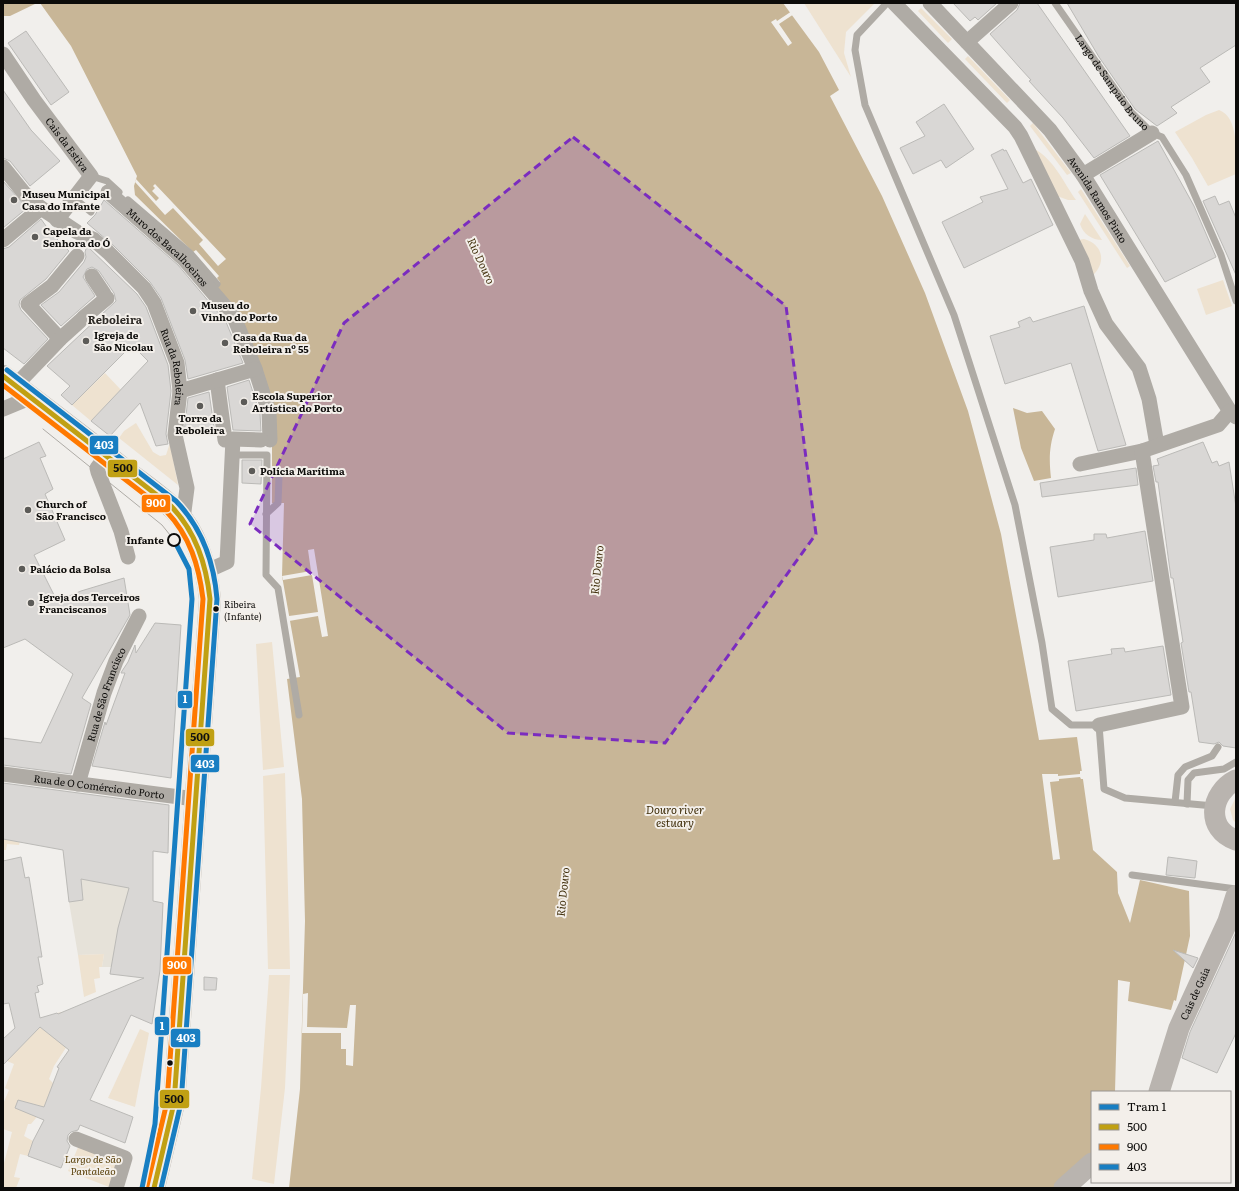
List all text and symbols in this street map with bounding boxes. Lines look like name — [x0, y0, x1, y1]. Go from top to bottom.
street label: Largo de Sampaio Bruno — [1072, 31, 1153, 134]
street label: Cais da Estiva — [42, 114, 93, 175]
street label: Avenida Ramos Pinto — [1064, 153, 1131, 246]
place label: Museu Municipal Casa do Infante — [22, 186, 110, 213]
marker: Museu Municipal Casa do Infante — [9, 195, 19, 205]
street label: Muro dos Bacalhoeiros — [124, 204, 212, 290]
place label: Capela da Senhora do Ó — [43, 223, 111, 250]
marker: Capela da Senhora do Ó — [30, 232, 40, 242]
water label: Rio Douro — [464, 235, 500, 287]
place label: Museu do Vinho do Porto — [201, 297, 278, 324]
marker: Museu do Vinho do Porto — [188, 306, 198, 316]
district label: Reboleira — [88, 311, 143, 327]
street label: Rua da Reboleira — [157, 326, 188, 407]
place label: Igreja de São Nicolau — [94, 327, 154, 354]
place label: Casa da Rua da Reboleira nº 55 — [233, 329, 309, 356]
marker: Igreja de São Nicolau — [81, 336, 91, 346]
marker: Casa da Rua da Reboleira nº 55 — [220, 338, 230, 348]
place label: Escola Superior Artística do Porto — [252, 388, 342, 415]
marker: Escola Superior Artística do Porto — [239, 397, 249, 407]
marker: Torre da Reboleira — [195, 401, 205, 411]
place label: Torre da Reboleira — [175, 410, 225, 437]
line badge: 403 — [89, 435, 119, 455]
text: 403 — [94, 436, 114, 452]
line badge: 500 — [107, 459, 138, 478]
text: 500 — [113, 459, 133, 475]
place label: Polícia Marítima — [260, 463, 345, 478]
marker: Polícia Marítima — [247, 466, 257, 476]
line badge: 900 — [141, 494, 171, 513]
text: 900 — [146, 494, 166, 510]
place label: Church of São Francisco — [36, 496, 106, 523]
marker: Church of São Francisco — [23, 505, 33, 515]
place label: Infante — [126, 532, 164, 547]
marker: Infante — [167, 533, 181, 547]
water label: Rio Douro — [585, 544, 607, 595]
place label: Palácio da Bolsa — [30, 561, 111, 576]
marker: Palácio da Bolsa — [17, 564, 27, 574]
place label: Igreja dos Terceiros Franciscanos — [39, 589, 140, 616]
place label: Ribeira (Infante) — [224, 597, 262, 623]
marker: Igreja dos Terceiros Franciscanos — [26, 598, 36, 608]
marker: Ribeira (Infante) — [211, 604, 221, 614]
street label: Rua de São Francisco — [83, 644, 129, 743]
line badge: 1 — [177, 690, 193, 709]
text: 1 — [183, 690, 188, 706]
line badge: 500 — [185, 728, 215, 747]
text: 500 — [190, 728, 210, 744]
line badge: 403 — [190, 754, 220, 773]
text: 403 — [195, 755, 215, 771]
street label: Rua de O Comércio do Porto — [33, 770, 166, 802]
water label: Douro river estuary — [646, 801, 704, 830]
water label: Rio Douro — [551, 866, 573, 917]
line badge: 900 — [162, 956, 192, 975]
text: 900 — [167, 956, 187, 972]
street label: Cais de Gaia — [1176, 964, 1213, 1022]
line badge: 1 — [154, 1016, 170, 1036]
text: 1 — [160, 1017, 165, 1033]
line badge: 403 — [170, 1028, 201, 1048]
text: 403 — [176, 1029, 196, 1045]
unlabelled marker — [165, 1058, 175, 1068]
line badge: 500 — [159, 1089, 190, 1109]
text: 500 — [164, 1090, 184, 1106]
legend — [1091, 1091, 1231, 1183]
text: Tram 1 — [1127, 1097, 1167, 1115]
text: 500 — [1127, 1117, 1147, 1135]
text: 900 — [1127, 1137, 1147, 1155]
park label: Largo de São Pantaleão — [65, 1151, 121, 1178]
text: 403 — [1127, 1157, 1147, 1175]

